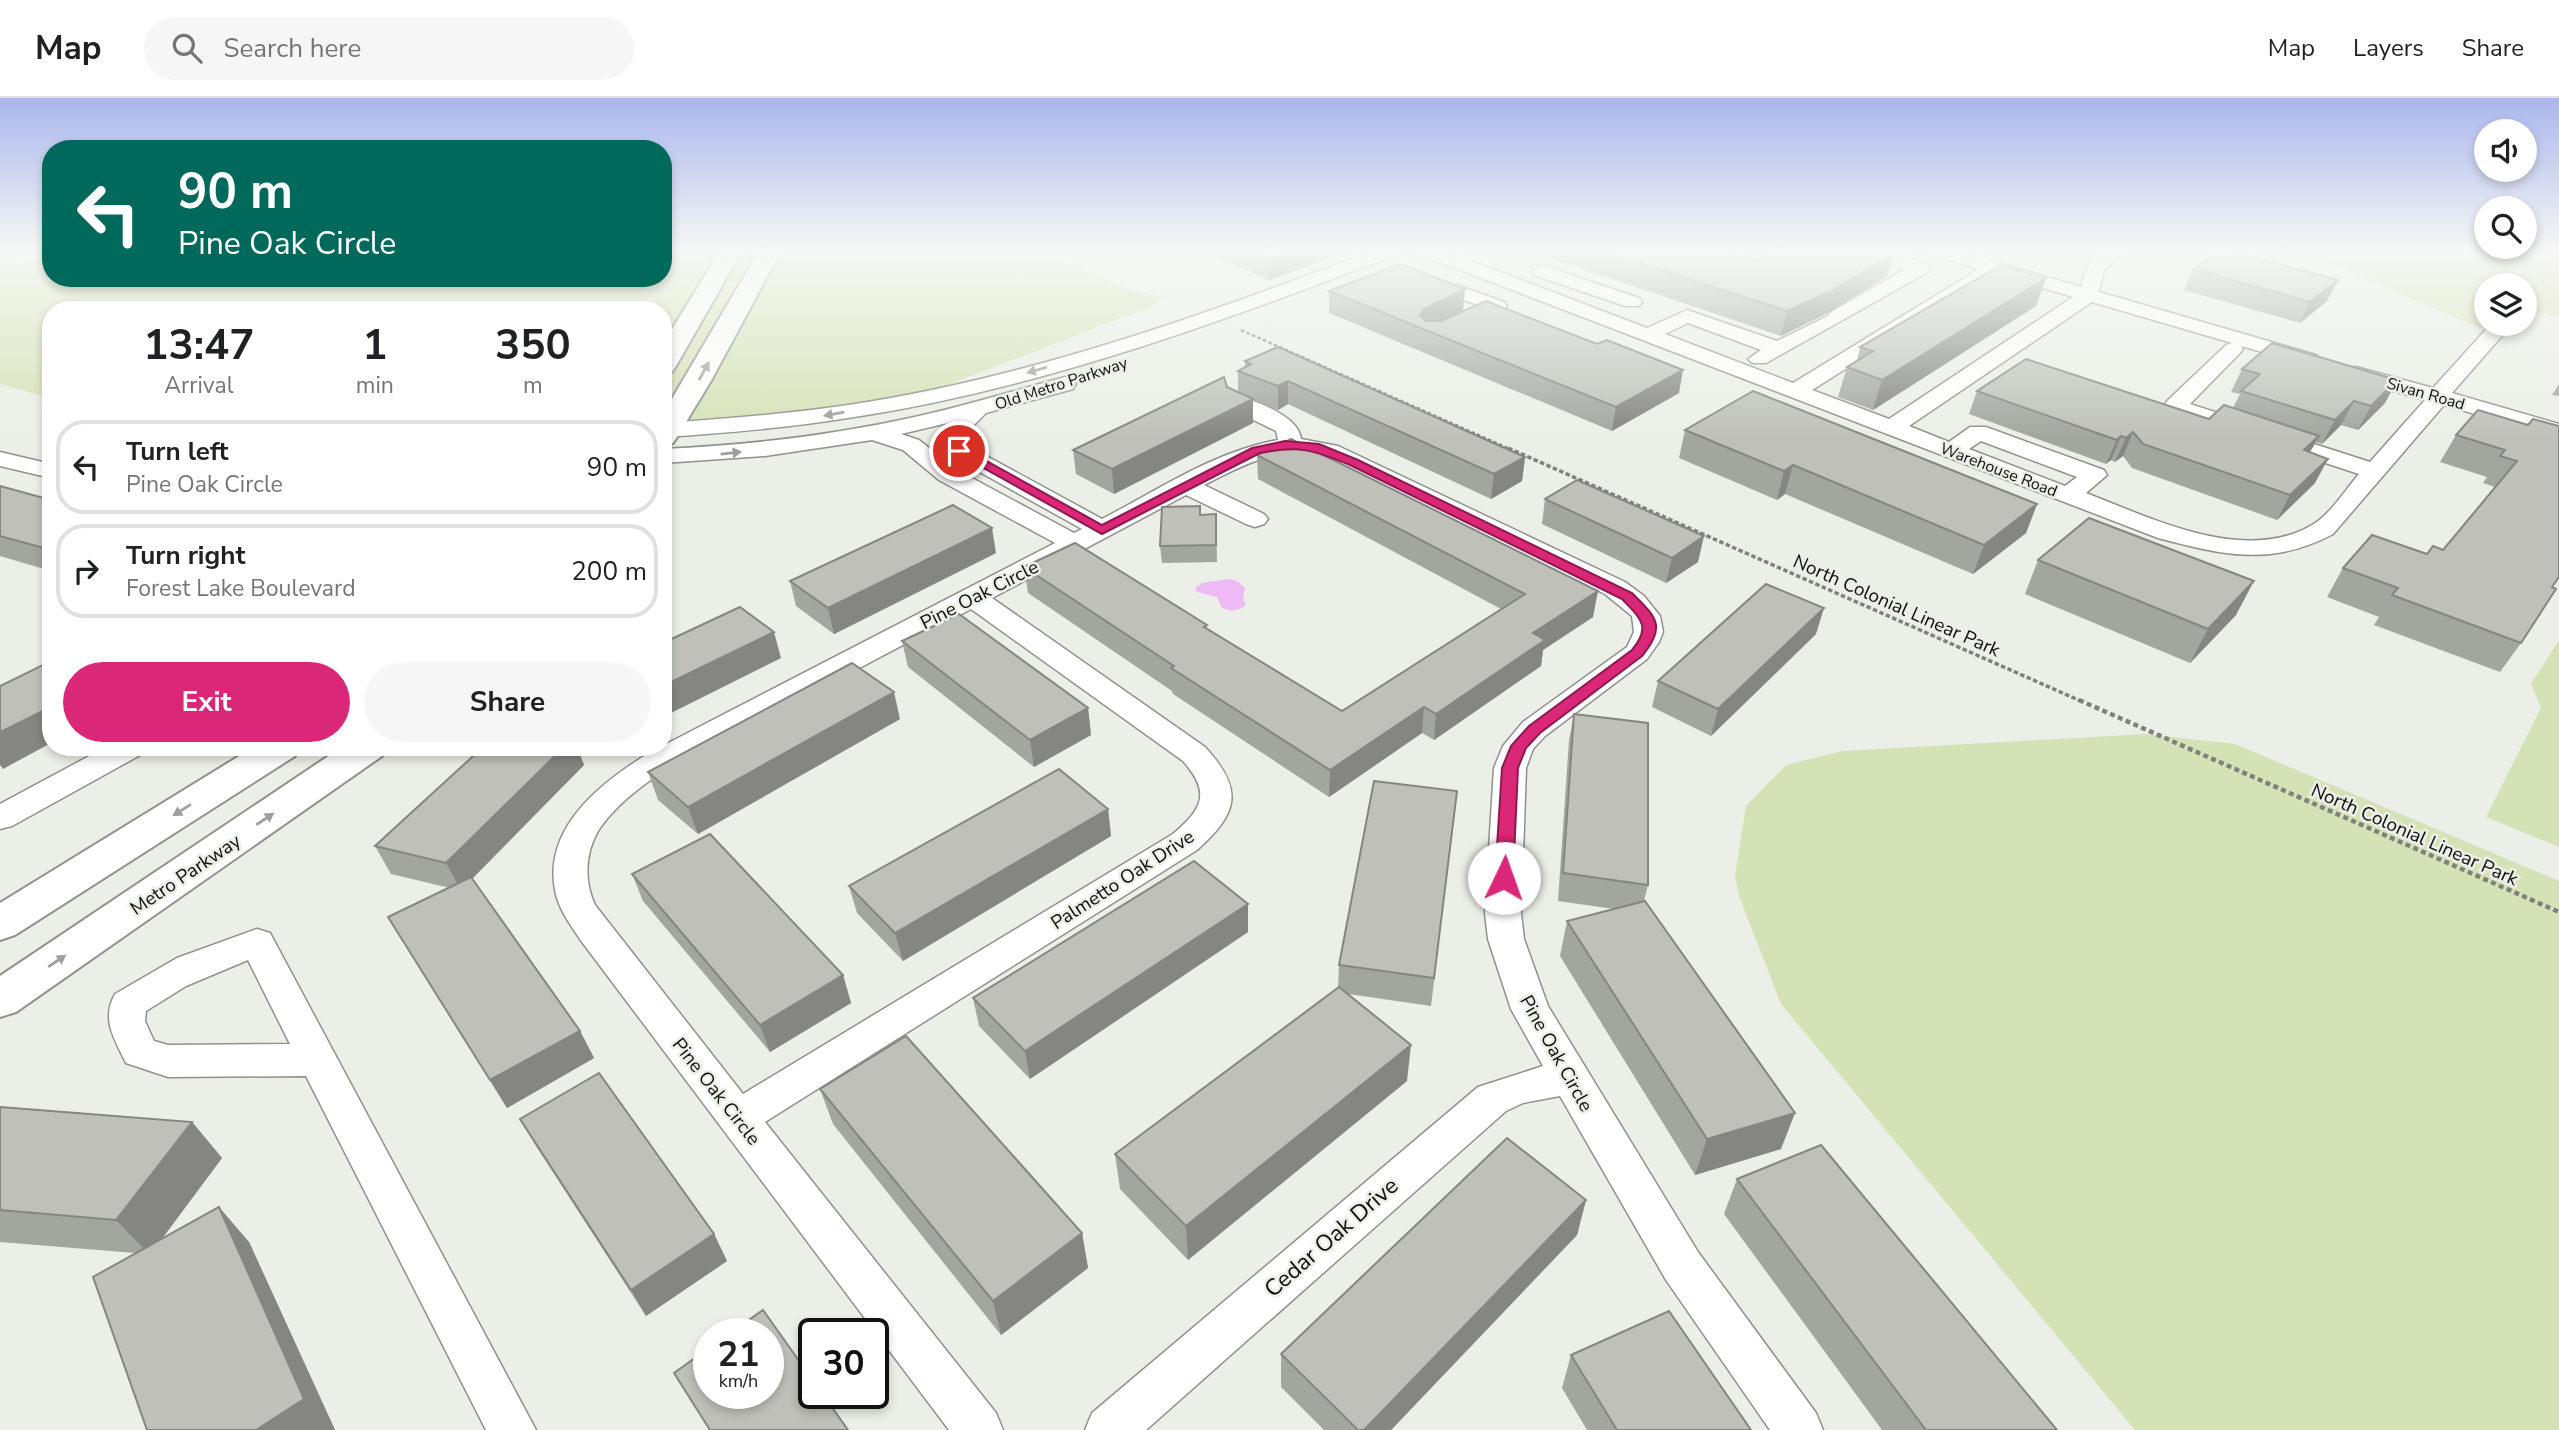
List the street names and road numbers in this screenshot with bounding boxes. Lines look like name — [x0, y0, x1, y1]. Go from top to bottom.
street label: Old Metro Parkway — [992, 352, 1131, 416]
street label: Sivan Road — [2384, 372, 2467, 416]
street label: Warehouse Road — [1937, 437, 2060, 502]
street label: North Colonial Linear Park — [1789, 548, 2005, 664]
street label: Pine Oak Circle — [916, 554, 1043, 636]
street label: North Colonial Linear Park — [2307, 777, 2523, 893]
street label: Palmetto Oak Drive — [1046, 824, 1199, 936]
street label: Metro Parkway — [125, 828, 246, 921]
street label: Pine Oak Circle — [1513, 991, 1599, 1116]
street label: Pine Oak Circle — [666, 1033, 766, 1151]
street label: Cedar Oak Drive — [1258, 1170, 1405, 1304]

